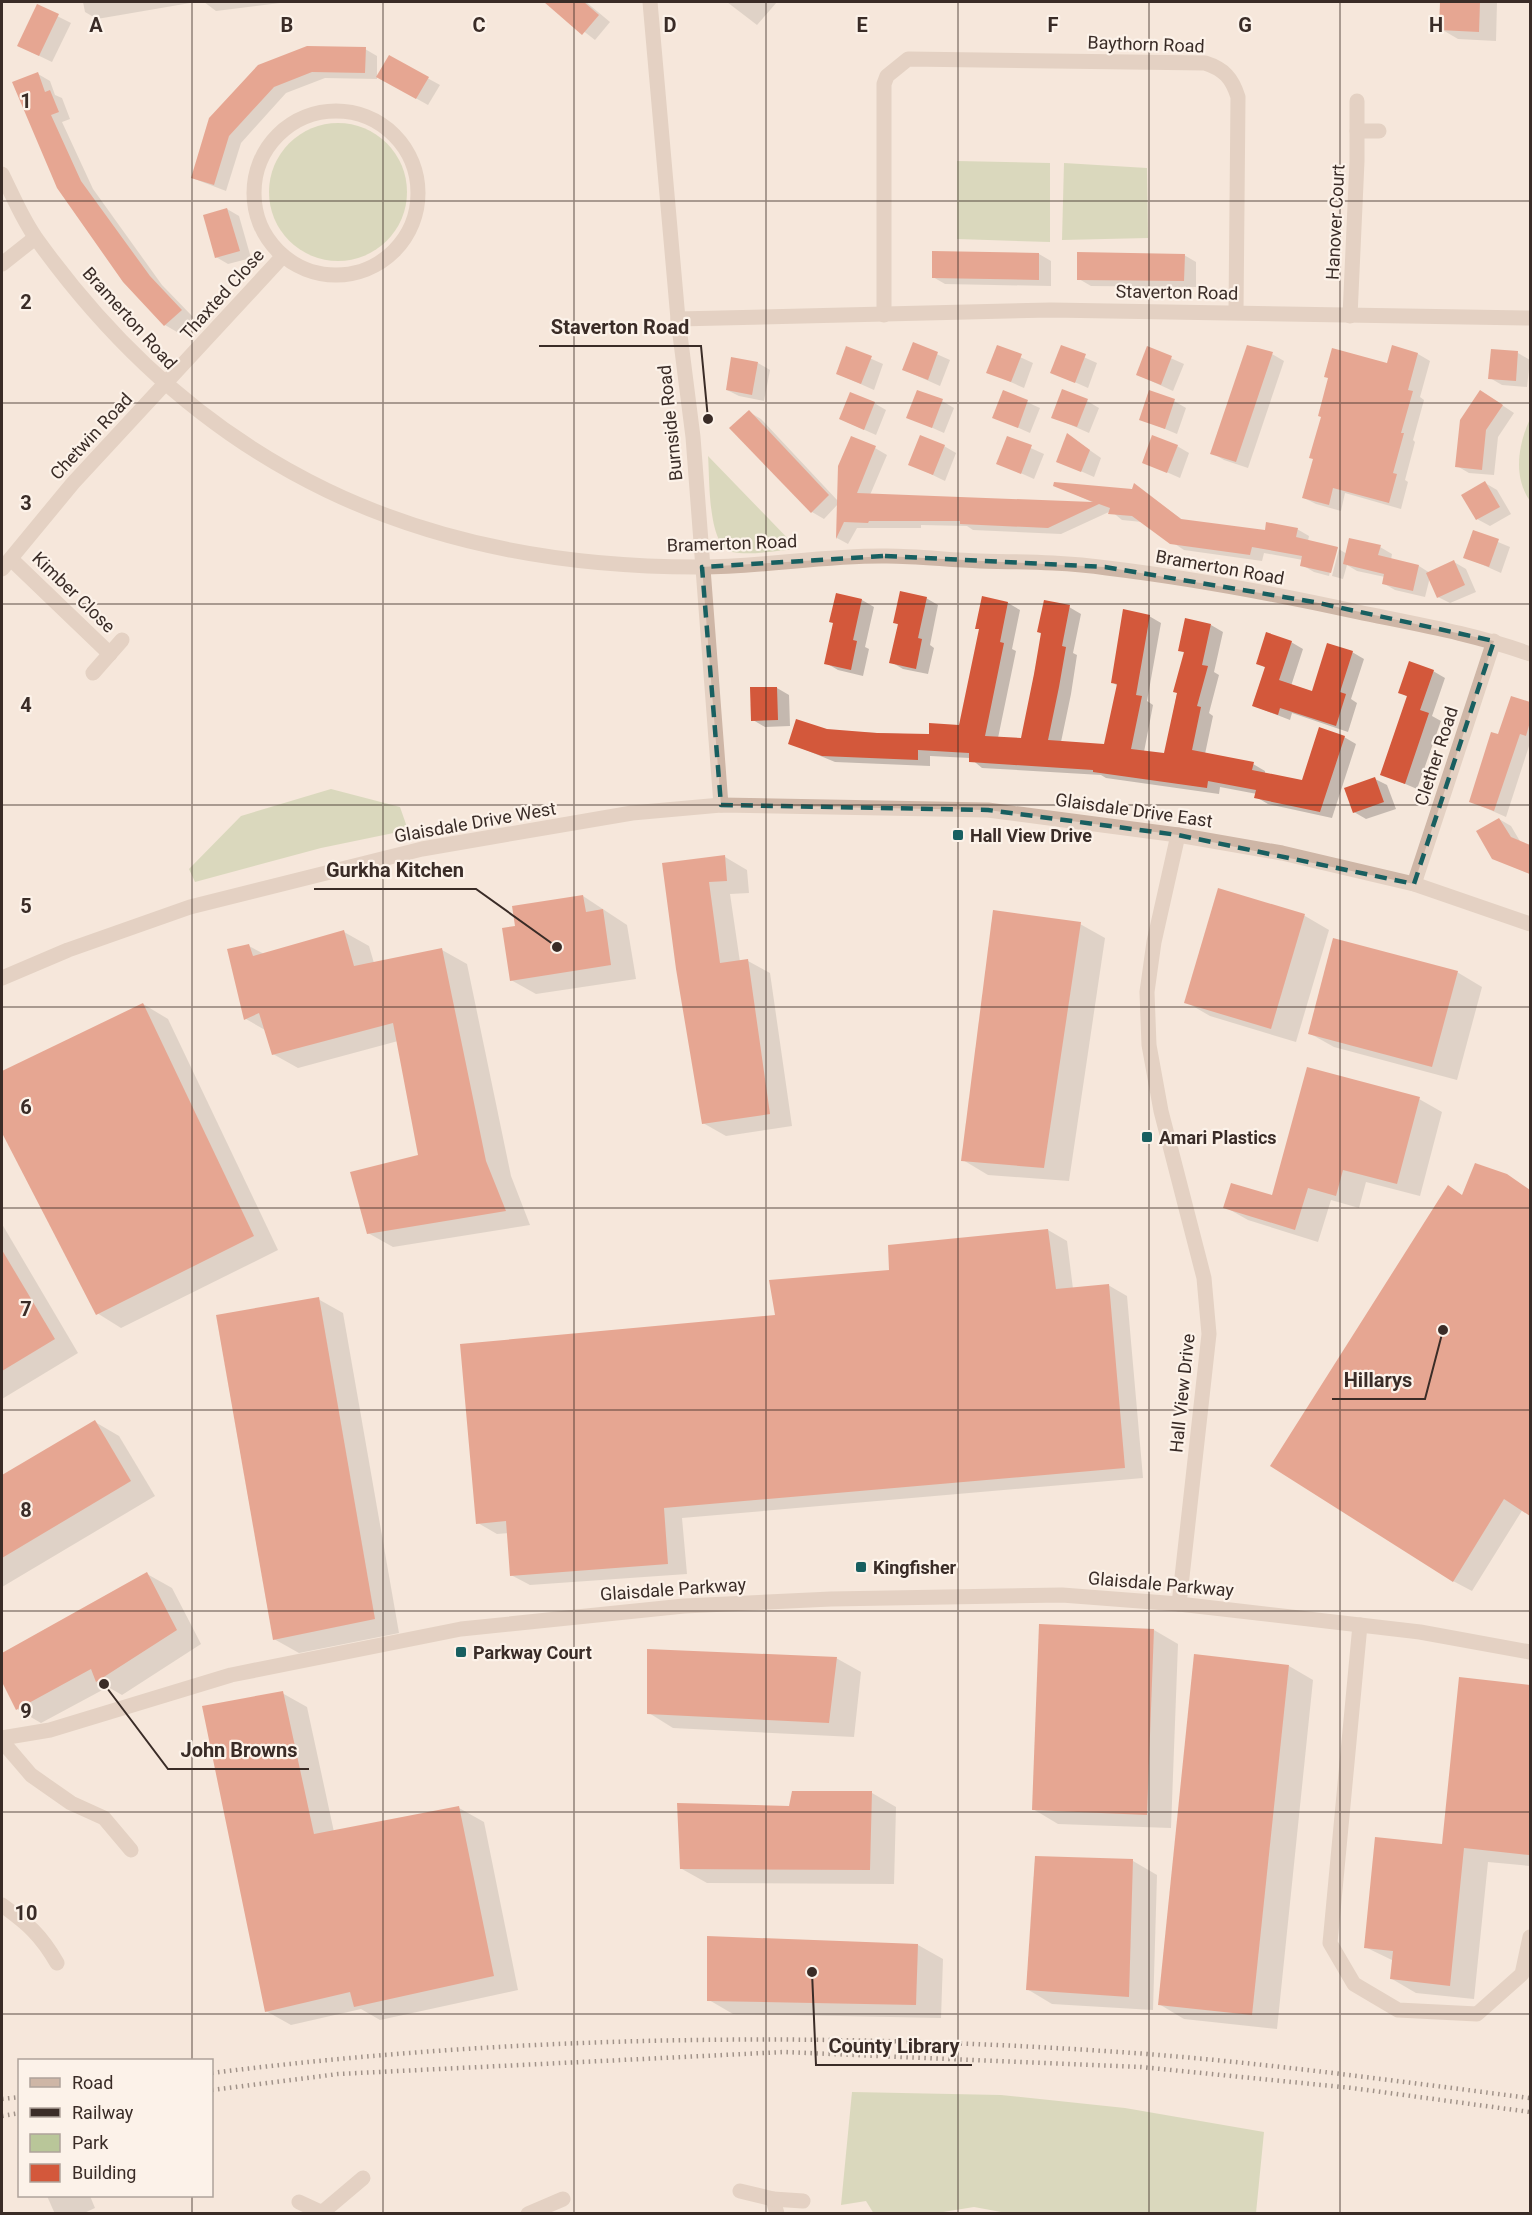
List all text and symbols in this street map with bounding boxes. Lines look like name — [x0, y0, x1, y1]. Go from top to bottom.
text: A — [89, 13, 103, 37]
text: B — [281, 13, 293, 37]
text: C — [472, 13, 486, 37]
text: D — [664, 13, 677, 37]
text: E — [856, 13, 868, 37]
text: F — [1048, 13, 1059, 37]
text: G — [1238, 13, 1252, 37]
text: H — [1429, 13, 1443, 37]
street label: Baythorn Road — [1087, 31, 1205, 57]
text: 1 — [20, 89, 32, 113]
street label: Hanover Court — [1321, 164, 1349, 280]
street label: Thaxted Close — [176, 244, 268, 344]
street label: Bramerton Road — [79, 263, 181, 373]
street label: Staverton Road — [1116, 280, 1238, 304]
text: 2 — [20, 290, 32, 314]
callout: Staverton Road — [539, 308, 701, 346]
text: Staverton Road — [551, 315, 689, 339]
street label: Burnside Road — [653, 364, 687, 482]
street label: Chetwin Road — [46, 388, 136, 484]
text: 3 — [20, 491, 32, 515]
street label: Bramerton Road — [667, 530, 797, 556]
street label: Bramerton Road — [1154, 545, 1286, 589]
street label: Kimber Close — [28, 547, 120, 637]
text: 4 — [20, 693, 32, 717]
street label: Clether Road — [1410, 704, 1462, 808]
street label: Glaisdale Drive East — [1054, 789, 1214, 831]
street label: Glaisdale Drive West — [393, 797, 558, 847]
place label: Hall View Drive — [970, 825, 1092, 846]
marker: Hall View Drive — [951, 828, 965, 842]
callout: Gurkha Kitchen — [314, 851, 476, 889]
text: Gurkha Kitchen — [326, 858, 464, 882]
text: 5 — [20, 894, 32, 918]
text: 6 — [20, 1095, 32, 1119]
place label: Amari Plastics — [1159, 1127, 1277, 1148]
marker: Amari Plastics — [1140, 1130, 1154, 1144]
text: 7 — [20, 1297, 32, 1321]
street label: Hall View Drive — [1165, 1332, 1199, 1454]
callout: Hillarys — [1332, 1361, 1425, 1399]
text: Hillarys — [1344, 1368, 1412, 1392]
text: 8 — [20, 1498, 32, 1522]
place label: Kingfisher — [873, 1557, 957, 1578]
marker: Kingfisher — [854, 1560, 868, 1574]
street label: Glaisdale Parkway — [1087, 1567, 1235, 1601]
street label: Glaisdale Parkway — [599, 1573, 747, 1605]
place label: Parkway Court — [473, 1642, 592, 1663]
marker: Parkway Court — [454, 1645, 468, 1659]
text: 9 — [20, 1699, 32, 1723]
callout: John Browns — [168, 1731, 309, 1769]
text: John Browns — [180, 1738, 298, 1762]
text: 10 — [15, 1901, 37, 1925]
callout: County Library — [816, 2027, 972, 2065]
text: County Library — [828, 2034, 961, 2058]
legend — [18, 2059, 213, 2197]
text: Road — [72, 2072, 113, 2093]
text: Railway — [72, 2102, 134, 2123]
text: Park — [72, 2132, 109, 2153]
text: Building — [72, 2162, 136, 2183]

